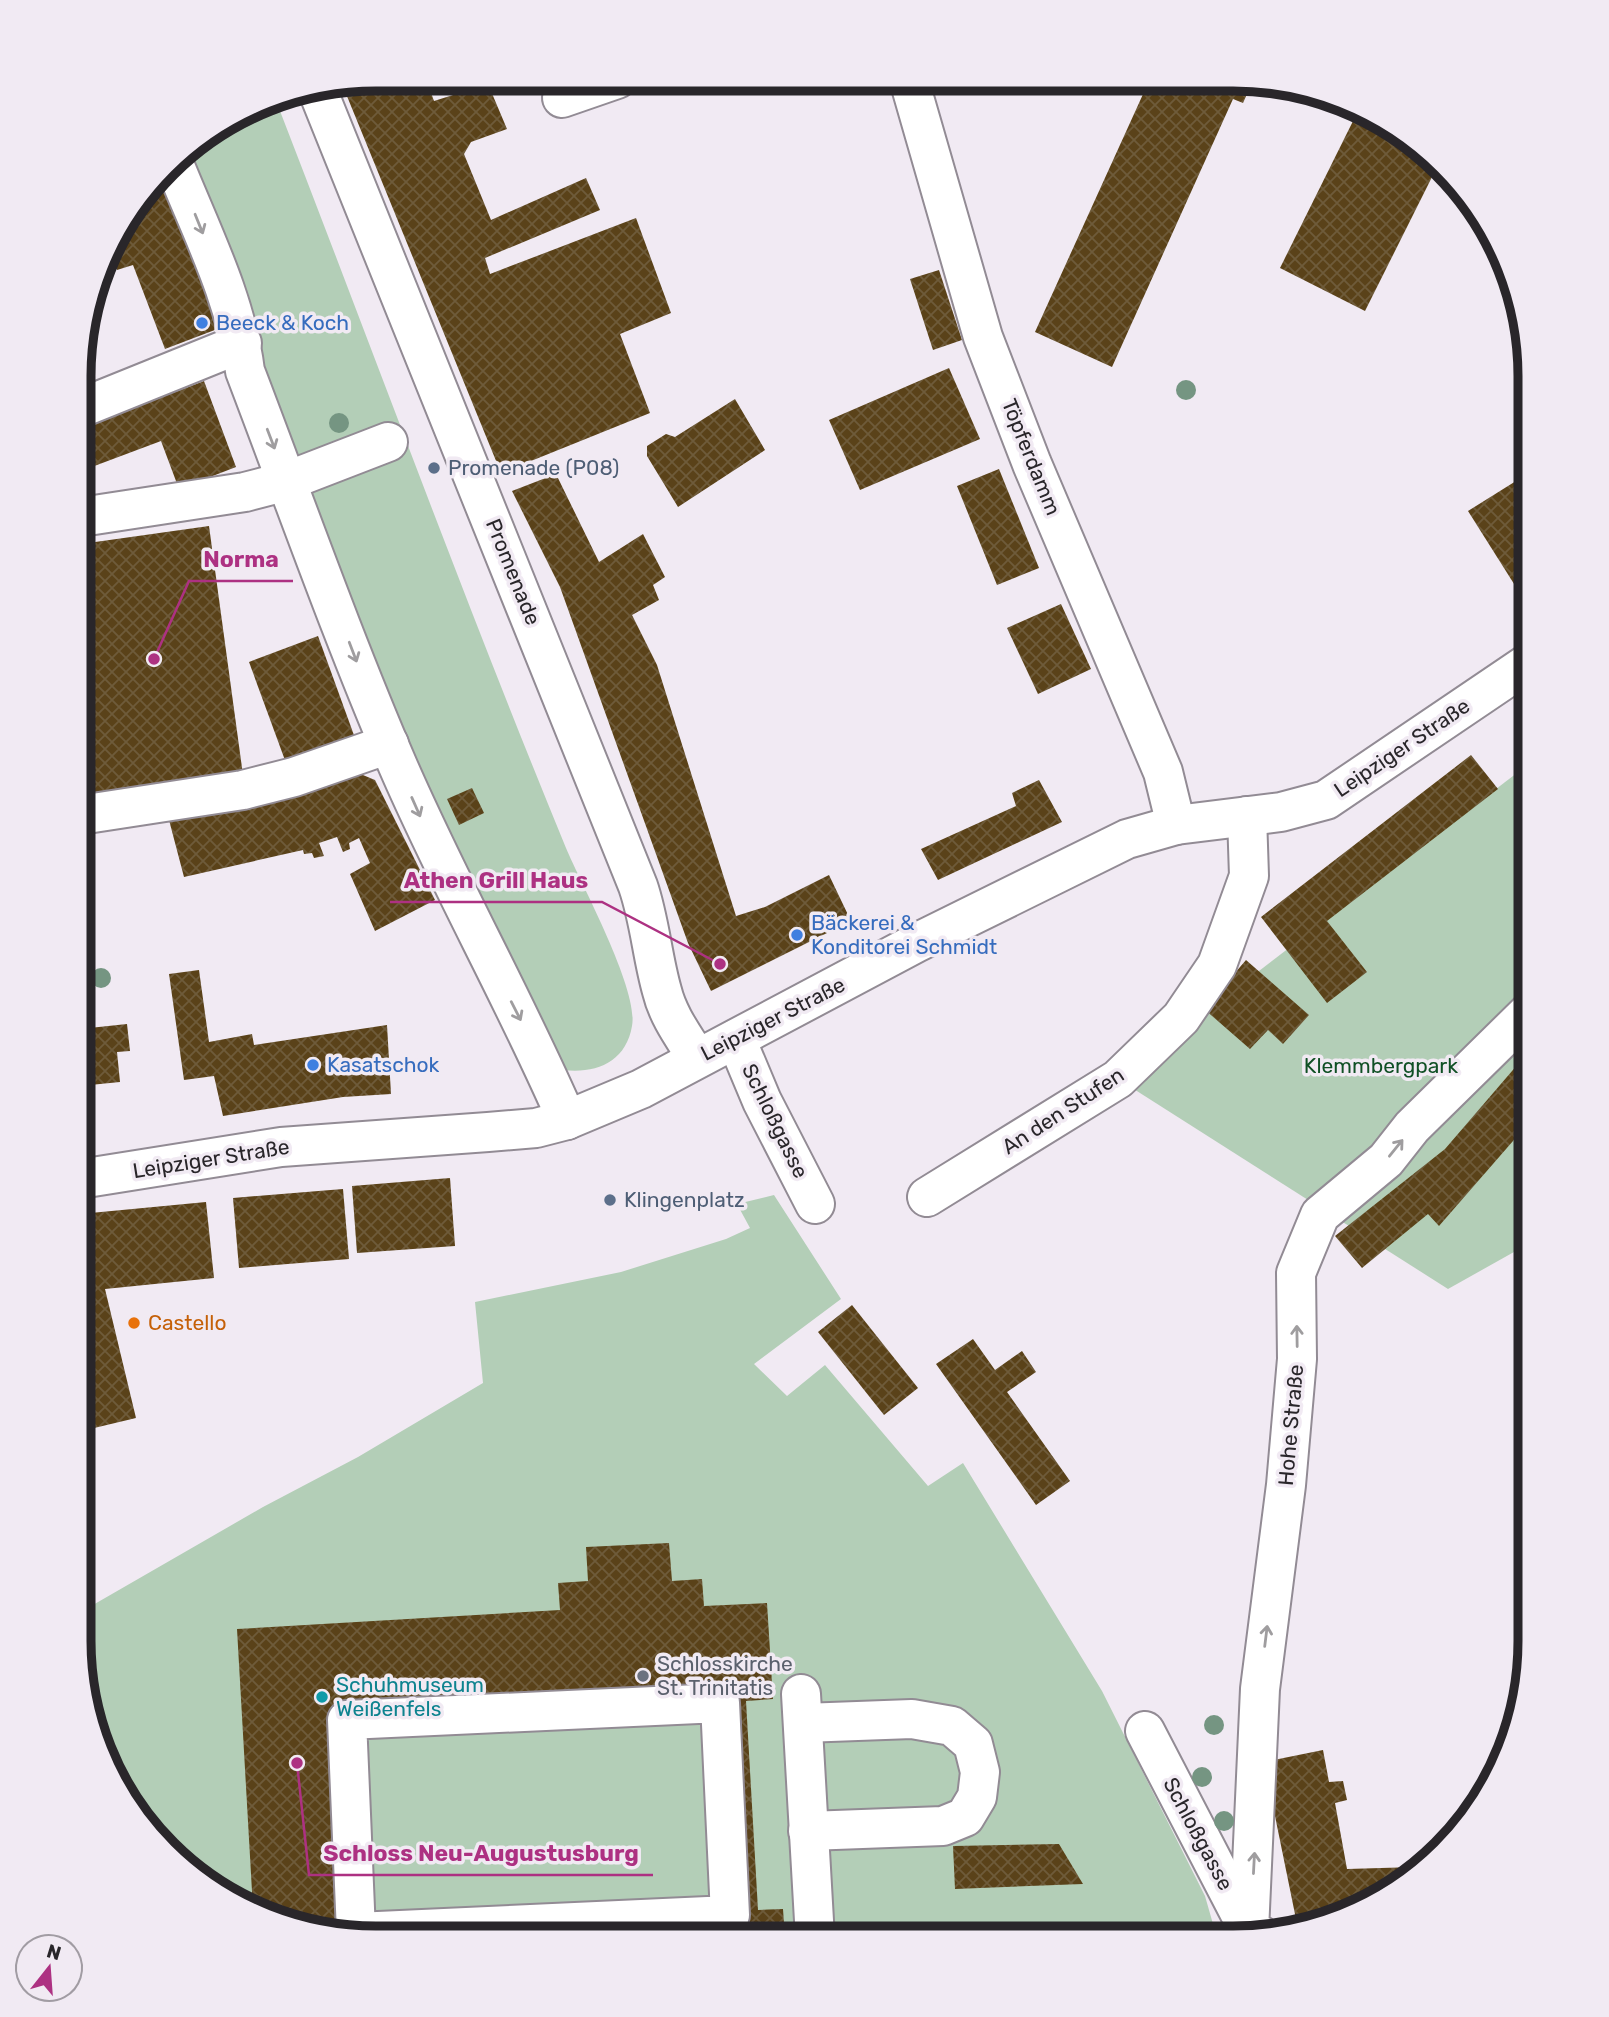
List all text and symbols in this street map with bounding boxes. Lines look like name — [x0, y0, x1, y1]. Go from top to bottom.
one-way arrow — [193, 213, 206, 235]
place label: Beeck & Koch — [216, 310, 349, 335]
marker: Beeck & Koch — [194, 315, 210, 331]
street label: Töpferdamm — [997, 395, 1066, 519]
one-way arrow — [266, 428, 278, 450]
place label: Promenade (P08) — [448, 455, 619, 480]
marker: Promenade (P08) — [426, 460, 442, 476]
street label: Promenade — [481, 515, 546, 629]
callout: Norma — [189, 537, 293, 581]
text: Norma — [203, 545, 279, 573]
one-way arrow — [347, 640, 360, 662]
street label: Leipziger Straße — [1329, 693, 1474, 802]
one-way arrow — [410, 796, 423, 817]
callout: Athen Grill Haus — [390, 858, 602, 902]
text: Athen Grill Haus — [404, 866, 589, 894]
place label: Bäckerei & Konditorei Schmidt — [811, 910, 997, 959]
marker: Bäckerei & Konditorei Schmidt — [789, 927, 805, 943]
street label: Leipziger Straße — [697, 971, 849, 1066]
one-way arrow — [510, 1000, 523, 1021]
place label: Kasatschok — [327, 1052, 440, 1077]
park label: Klemmbergpark — [1304, 1053, 1458, 1078]
marker: Kasatschok — [305, 1057, 321, 1073]
street label: Schloßgasse — [737, 1059, 814, 1182]
street label: An den Stufen — [997, 1062, 1128, 1159]
street label: Leipziger Straße — [131, 1134, 291, 1183]
one-way arrow — [1388, 1139, 1403, 1157]
place label: Klingenplatz — [624, 1187, 745, 1212]
marker: Klingenplatz — [602, 1192, 618, 1208]
place label: Castello — [148, 1310, 227, 1335]
marker: Castello — [126, 1315, 142, 1331]
one-way arrow — [1290, 1325, 1304, 1348]
street label: Hohe Straße — [1273, 1363, 1308, 1487]
one-way arrow — [1260, 1625, 1273, 1648]
place label: Schlosskirche St. Trinitatis — [657, 1651, 793, 1700]
marker: Schlosskirche St. Trinitatis — [635, 1668, 651, 1684]
place label: Schuhmuseum Weißenfels — [336, 1672, 484, 1721]
marker: Schuhmuseum Weißenfels — [314, 1689, 330, 1705]
street label: Schloßgasse — [1158, 1773, 1239, 1895]
callout: Schloss Neu-Augustusburg — [309, 1831, 653, 1875]
text: Schloss Neu-Augustusburg — [323, 1839, 639, 1867]
one-way arrow — [1247, 1851, 1260, 1874]
north arrow — [14, 1933, 84, 2003]
text: N — [44, 1939, 64, 1965]

